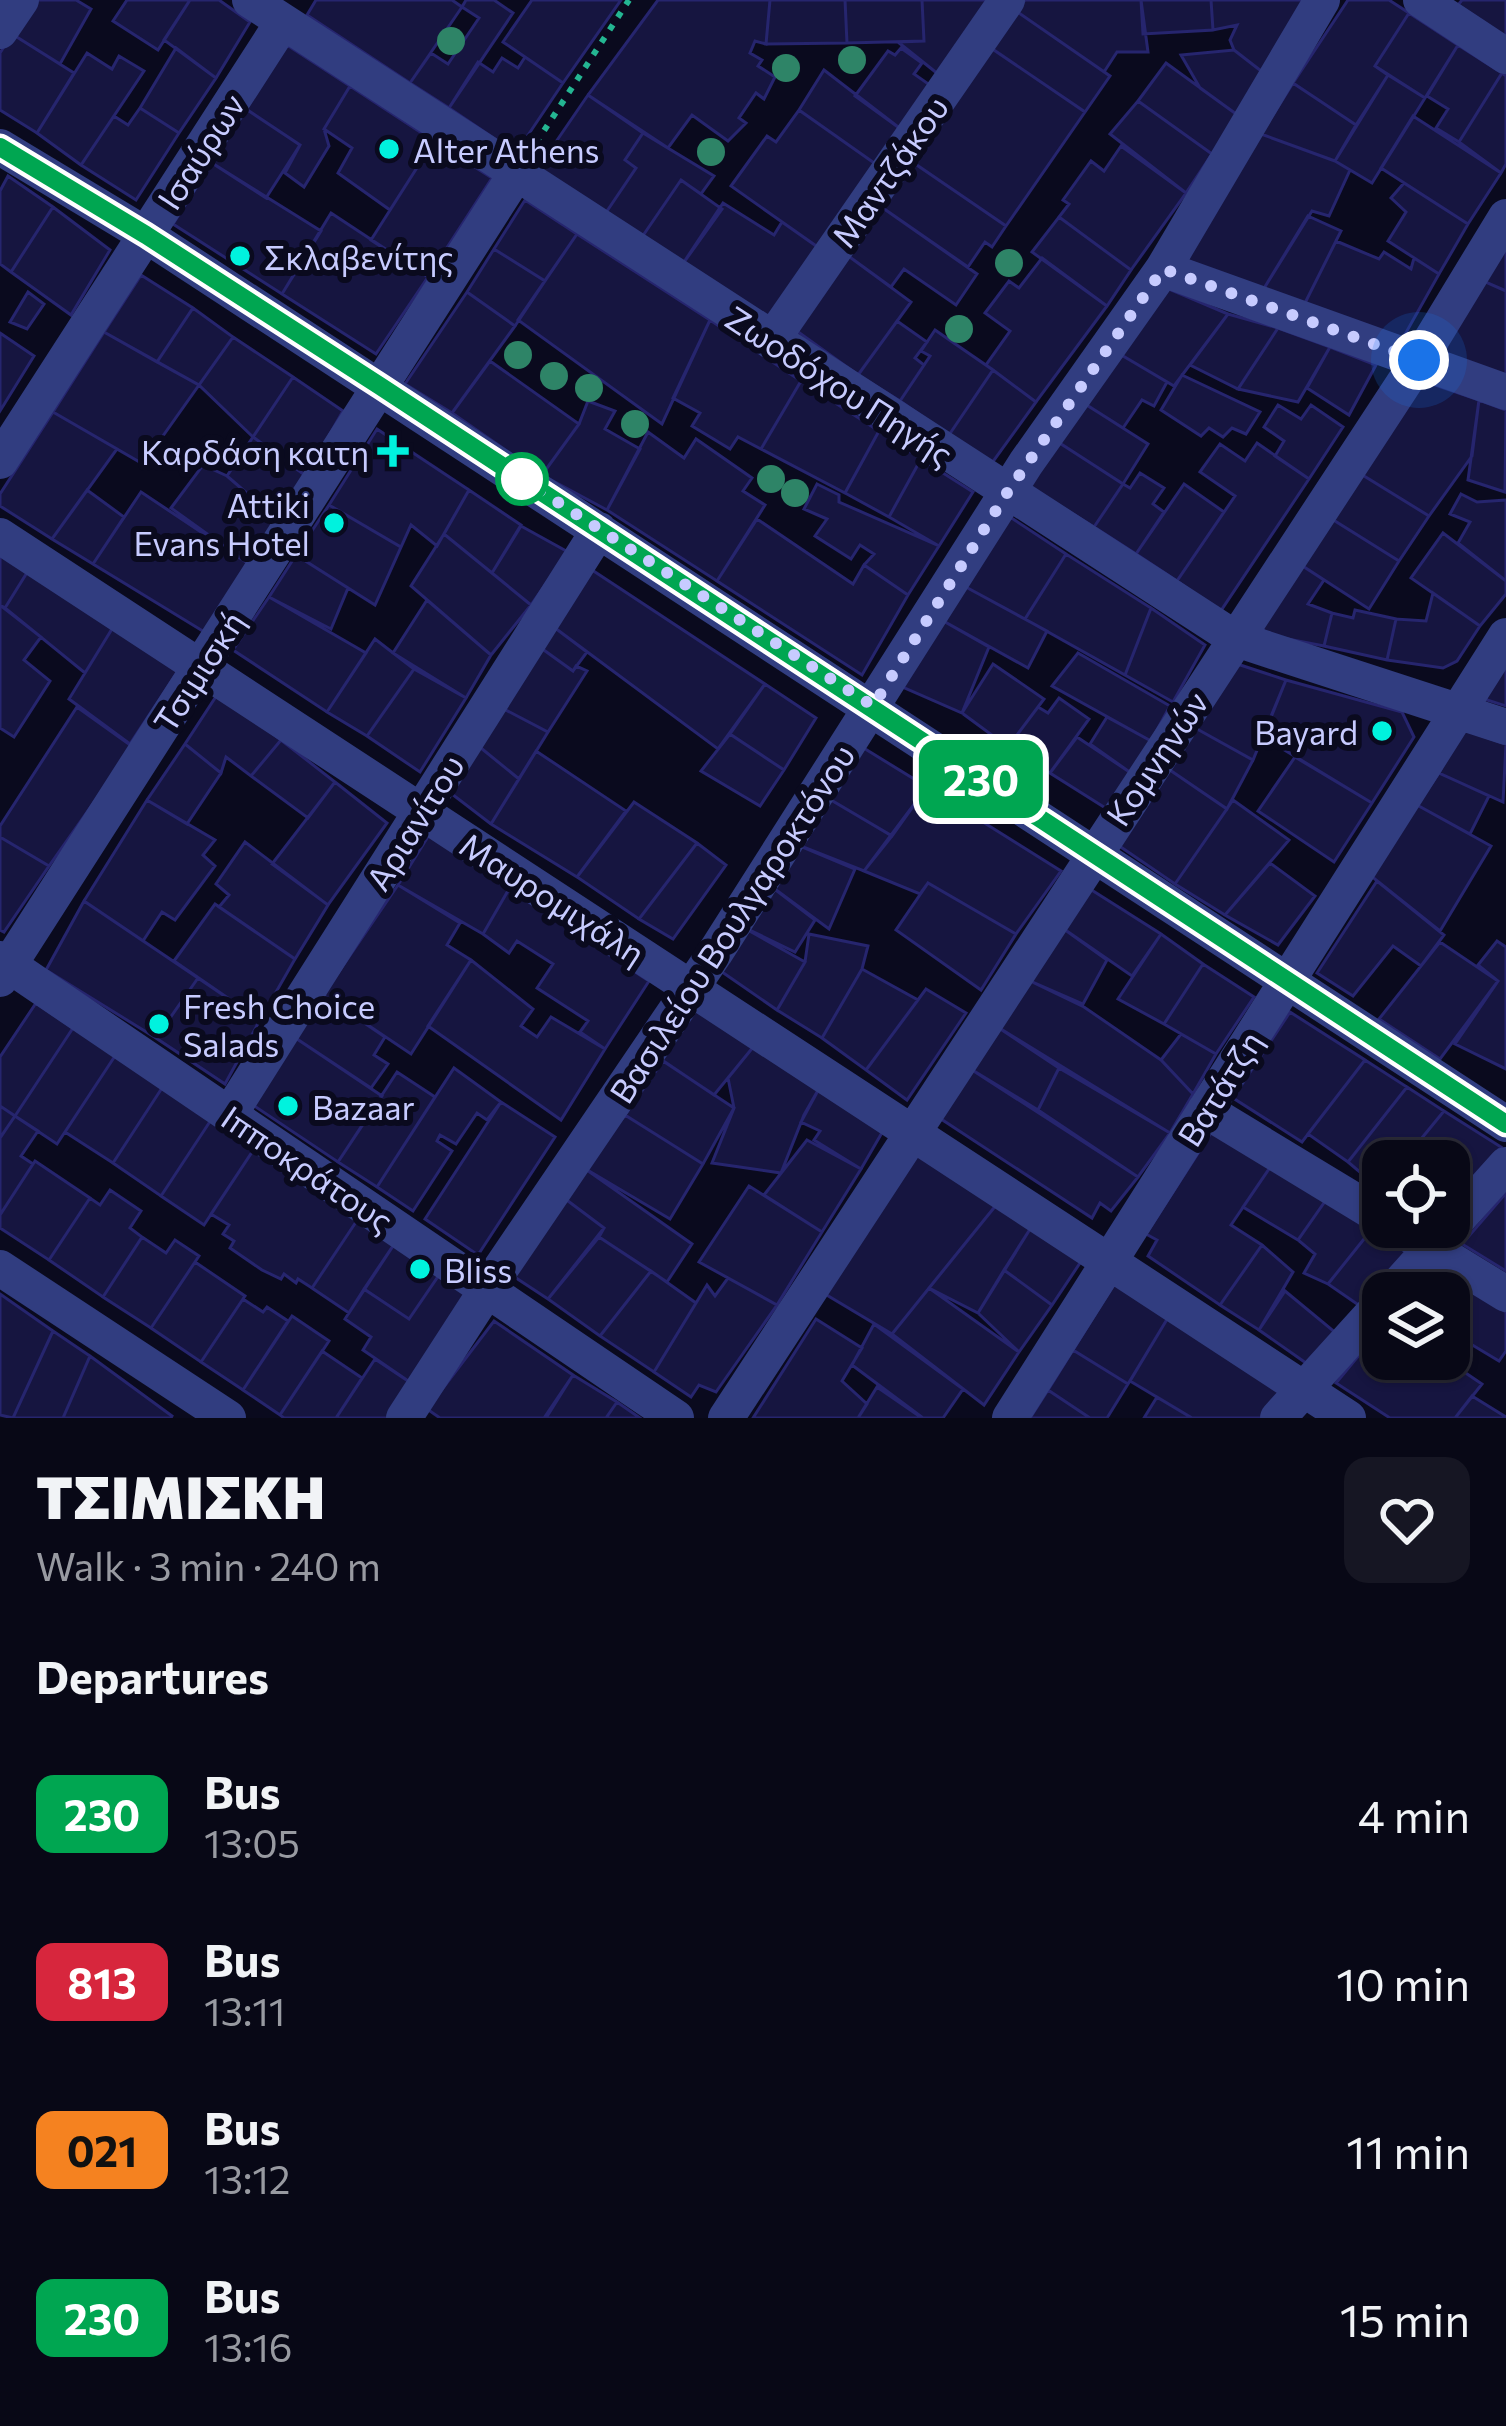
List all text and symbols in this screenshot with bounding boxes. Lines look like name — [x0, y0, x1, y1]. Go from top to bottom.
street label: Ισαύρων — [148, 85, 252, 217]
street label: Μαντζάκου — [822, 87, 956, 255]
place label: Alter Athens — [413, 129, 600, 170]
marker: Alter Athens — [376, 136, 402, 162]
place label: Σκλαβενίτης — [264, 236, 454, 277]
marker: Σκλαβενίτης — [227, 243, 253, 269]
street label: Ζωοδόχου Πηγής — [719, 296, 961, 474]
your location — [1389, 330, 1449, 390]
place label: Καρδάση καιτη — [141, 431, 369, 472]
marker: Καρδάση καιτη — [380, 438, 406, 464]
unlabelled marker — [497, 454, 547, 504]
place label: Attiki Evans Hotel — [134, 484, 310, 563]
marker: Attiki Evans Hotel — [321, 510, 347, 536]
street label: Τσιμισκή — [144, 603, 252, 739]
street label: Κομνηνών — [1096, 683, 1216, 833]
place label: Bayard — [1254, 711, 1358, 752]
marker: Bayard — [1369, 718, 1395, 744]
street label: Βασιλείου Βουλγαροκτόνου — [600, 736, 862, 1110]
line badge: 230 — [912, 740, 1050, 818]
street label: Αριανίτου — [356, 747, 472, 897]
text: 230 — [943, 753, 1019, 805]
street label: Μαυρομιχάλη — [453, 823, 653, 973]
place label: Fresh Choice Salads — [183, 985, 375, 1064]
marker: Fresh Choice Salads — [146, 1011, 172, 1037]
street label: Βατάτζη — [1168, 1023, 1270, 1153]
place label: Bazaar — [312, 1086, 415, 1127]
marker: Bazaar — [275, 1093, 301, 1119]
street label: Ιπποκράτους — [215, 1096, 401, 1240]
map controls — [1362, 1140, 1470, 1380]
button: locate — [1362, 1140, 1470, 1248]
place label: Bliss — [444, 1249, 512, 1290]
marker: Bliss — [407, 1256, 433, 1282]
button: layers — [1362, 1272, 1470, 1380]
button: heart — [1344, 1457, 1470, 1583]
text: ΤΣΙΜΙΣΚΗ — [36, 1461, 325, 1531]
text: Walk · 3 min · 240 m — [36, 1541, 381, 1589]
text: Departures — [36, 1648, 269, 1703]
text: Bus — [204, 1763, 280, 1818]
text: 4 min — [1358, 1787, 1470, 1842]
text: 230 — [64, 1788, 140, 1840]
text: 13:05 — [204, 1818, 300, 1866]
text: Bus — [204, 1931, 280, 1986]
text: 10 min — [1336, 1955, 1470, 2010]
text: 813 — [67, 1956, 137, 2008]
text: 13:11 — [204, 1986, 285, 2034]
text: Bus — [204, 2099, 280, 2154]
text: 11 min — [1346, 2123, 1470, 2178]
text: 021 — [67, 2124, 137, 2176]
text: 13:12 — [204, 2154, 290, 2202]
text: Bus — [204, 2267, 280, 2322]
text: 15 min — [1340, 2291, 1470, 2346]
text: 230 — [64, 2292, 140, 2344]
text: 13:16 — [204, 2322, 292, 2370]

